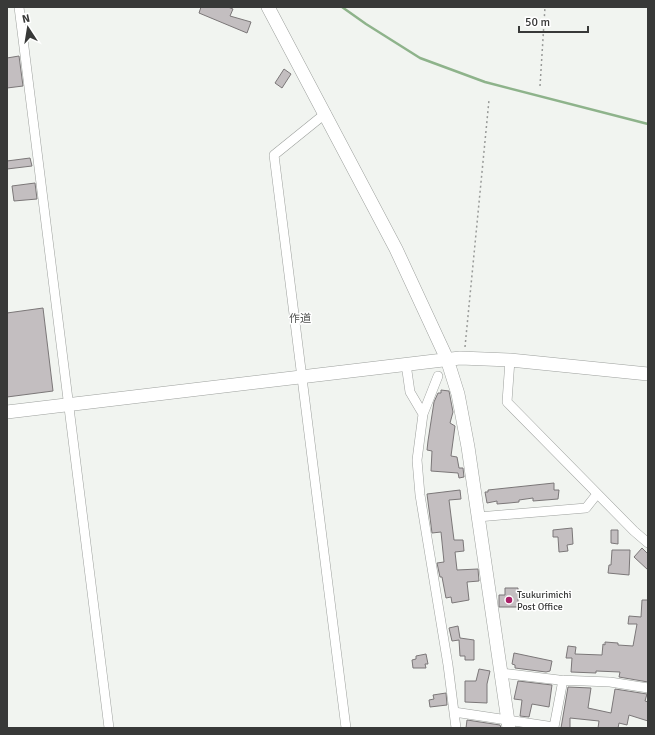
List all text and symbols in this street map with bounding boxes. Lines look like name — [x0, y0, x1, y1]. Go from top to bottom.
north arrow — [8, 8, 48, 48]
scale bar — [519, 8, 588, 34]
text: N — [21, 12, 31, 26]
text: 50 m — [525, 15, 550, 30]
district label: 作道 — [289, 312, 311, 325]
place label: Tsukurimichi Post Office — [517, 589, 571, 613]
marker: Tsukurimichi Post Office — [504, 595, 514, 605]

